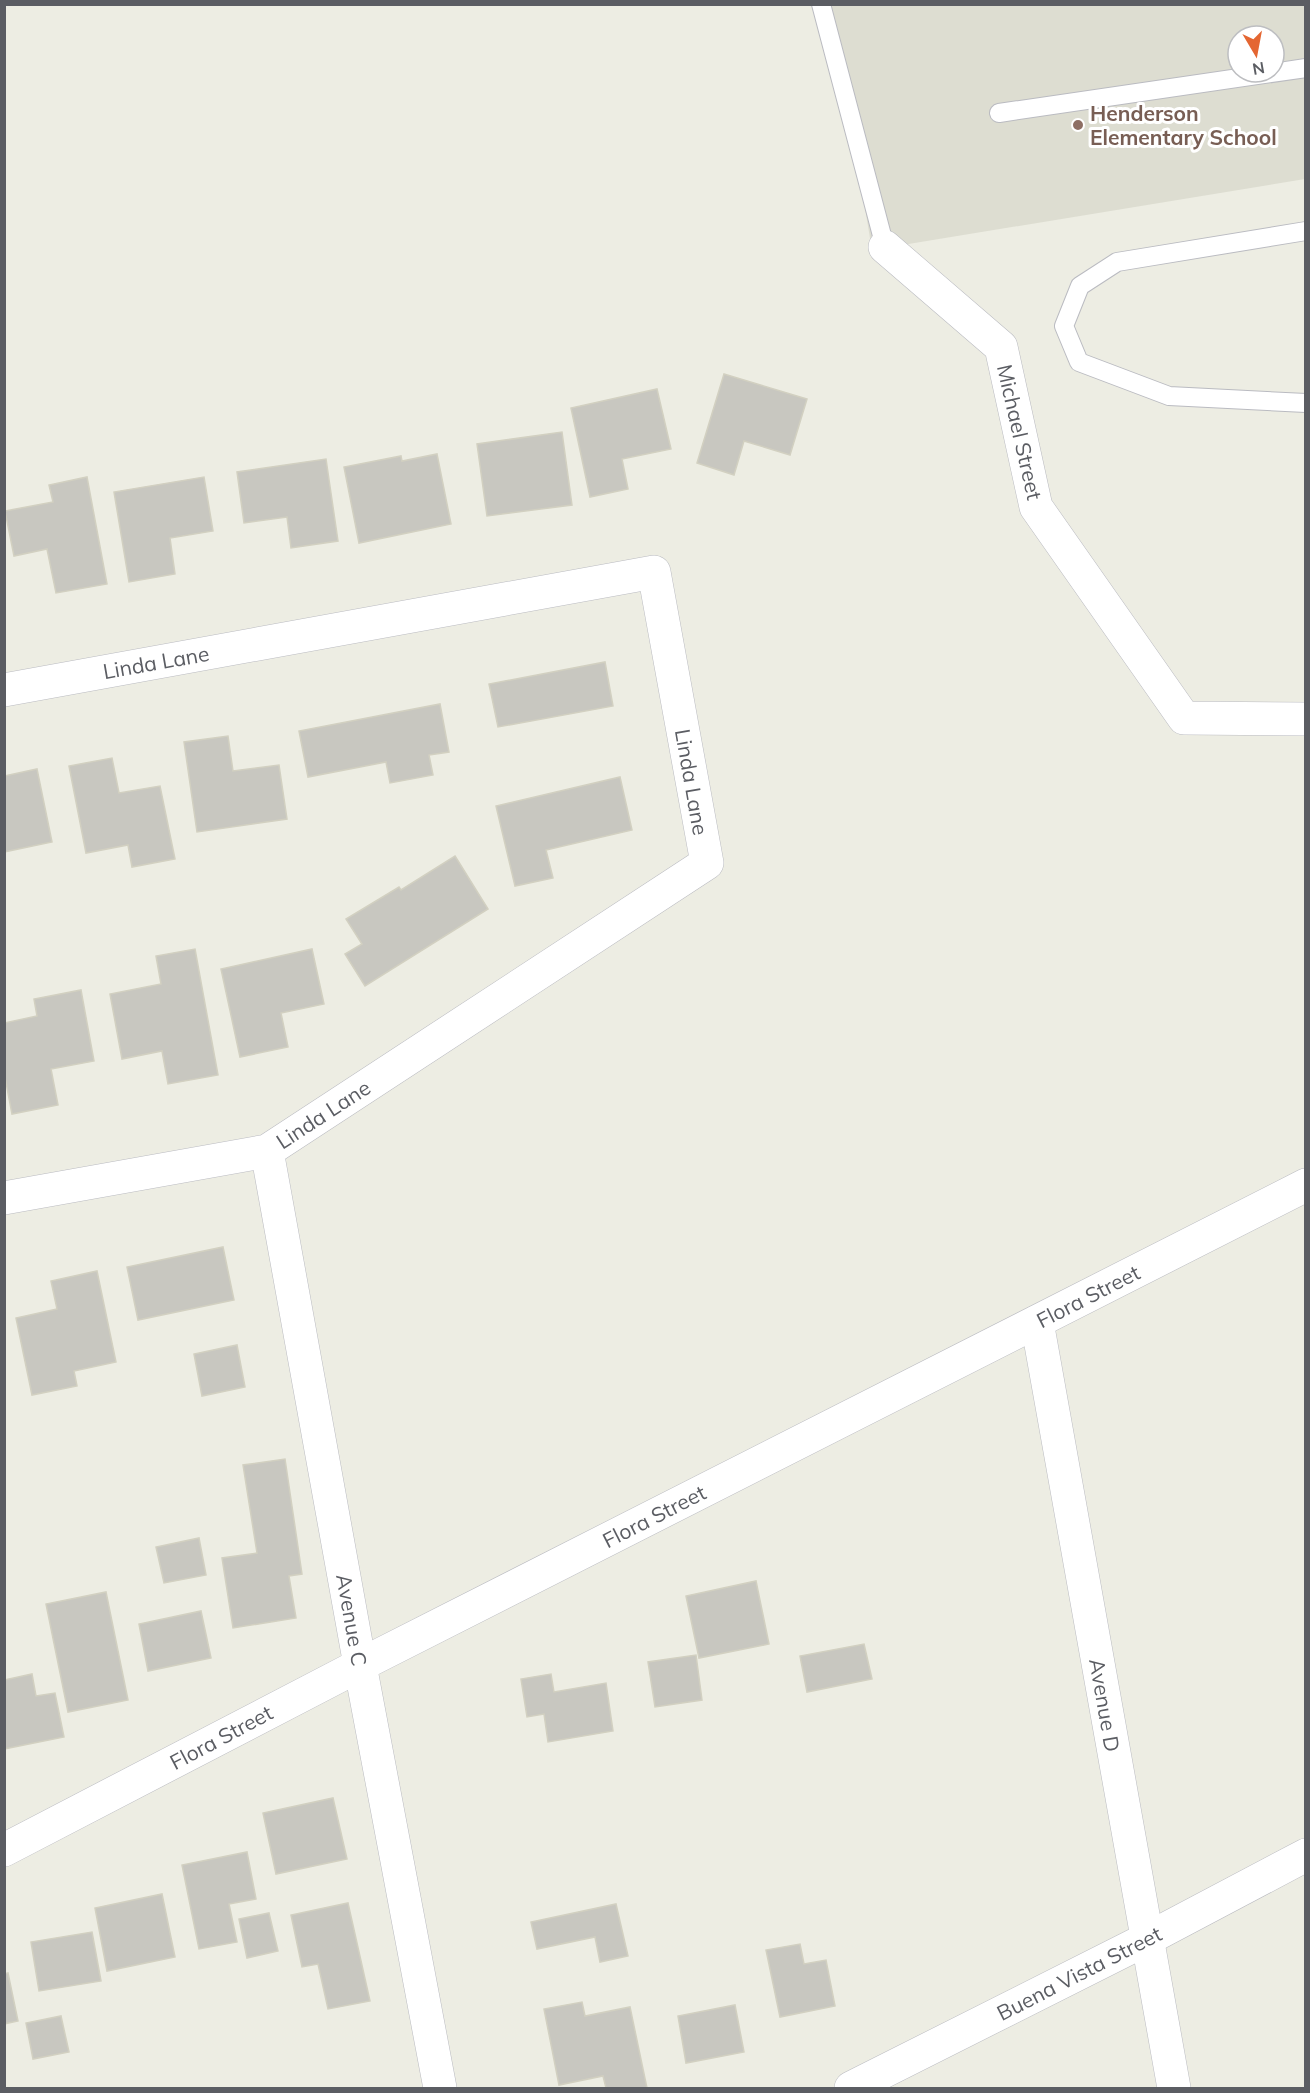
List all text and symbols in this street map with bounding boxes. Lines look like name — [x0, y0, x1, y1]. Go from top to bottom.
north arrow — [1226, 24, 1286, 84]
text: N — [1251, 58, 1266, 80]
place label: Henderson Elementary School — [1090, 100, 1277, 150]
marker: Henderson Elementary School — [1071, 118, 1085, 132]
street label: Michael Street — [992, 362, 1048, 502]
street label: Linda Lane — [101, 640, 211, 684]
street label: Linda Lane — [670, 727, 714, 837]
street label: Linda Lane — [271, 1074, 375, 1154]
street label: Flora Street — [1032, 1259, 1144, 1333]
street label: Flora Street — [598, 1479, 710, 1553]
street label: Avenue C — [331, 1572, 373, 1668]
street label: Avenue D — [1084, 1656, 1126, 1754]
street label: Flora Street — [165, 1699, 277, 1775]
street label: Buena Vista Street — [992, 1920, 1166, 2026]

